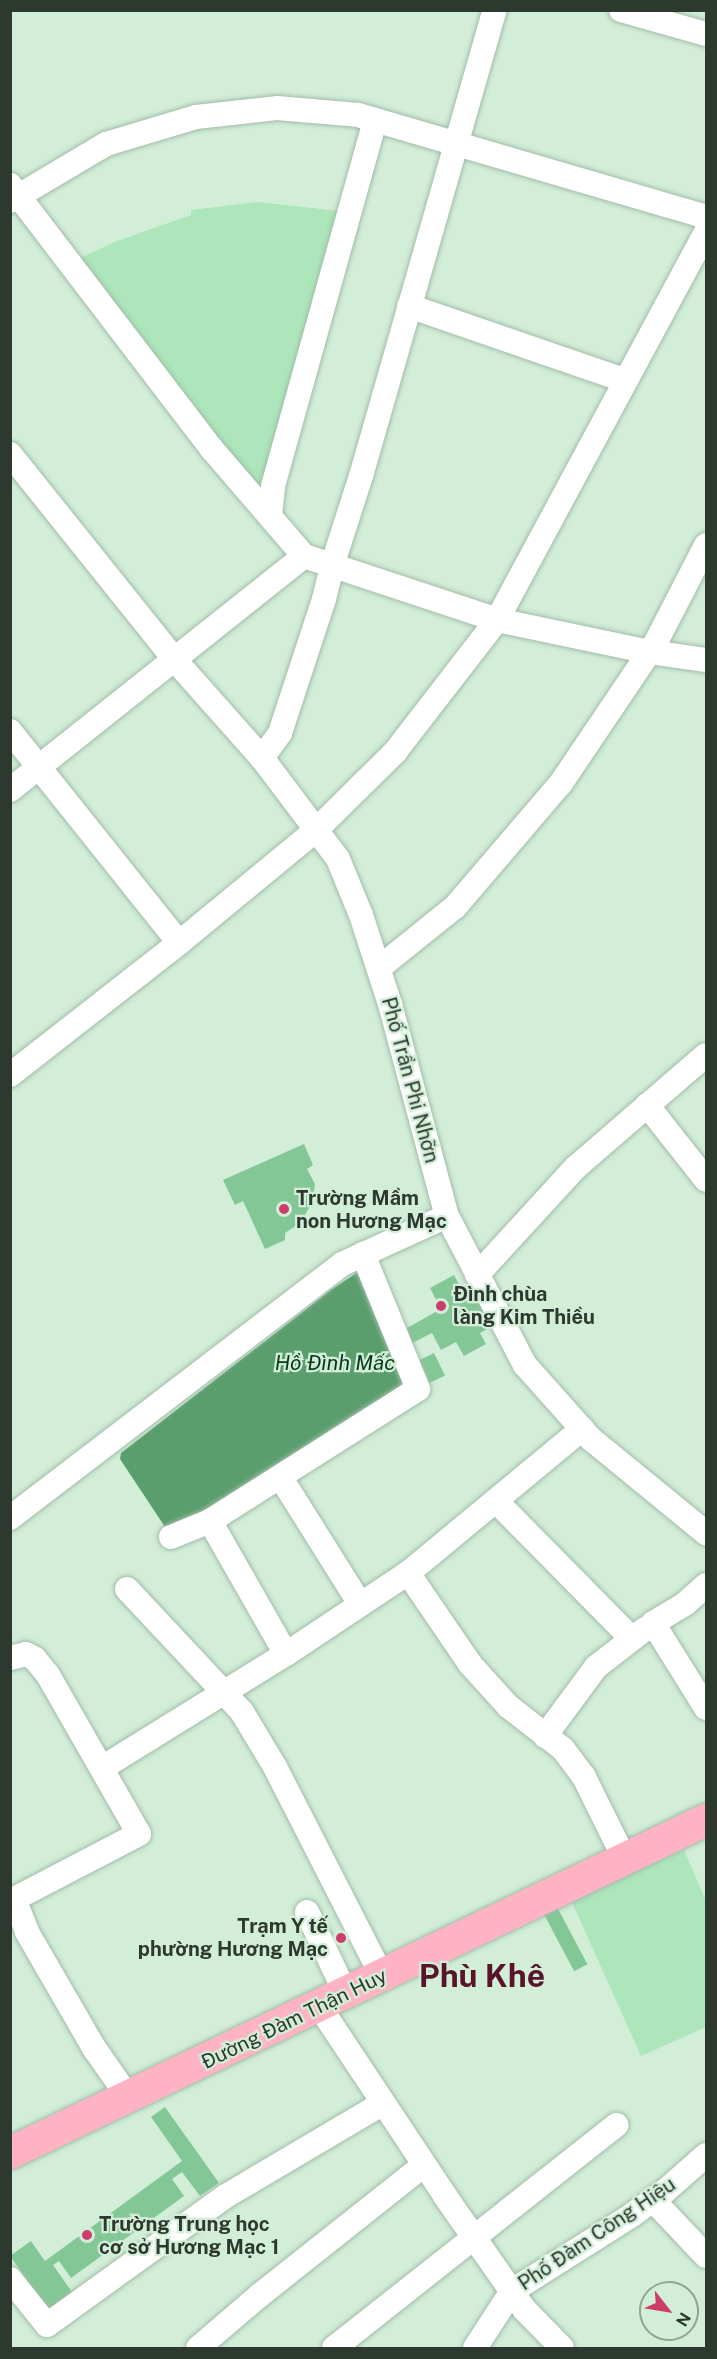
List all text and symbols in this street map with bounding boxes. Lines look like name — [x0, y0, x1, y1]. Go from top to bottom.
street label: Phố Trần Phi Nhỡn — [376, 994, 444, 1166]
place label: Trường Mầm non Hương Mạc — [296, 1186, 447, 1233]
marker: Trường Mầm non Hương Mạc — [277, 1202, 291, 1216]
place label: Đình chùa làng Kim Thiều — [453, 1282, 595, 1329]
marker: Đình chùa làng Kim Thiều — [434, 1299, 448, 1313]
water label: Hồ Đình Mấc — [275, 1350, 395, 1376]
place label: Trạm Y tế phường Hương Mạc — [138, 1914, 328, 1961]
marker: Trạm Y tế phường Hương Mạc — [332, 1929, 350, 1947]
district label: Phù Khê — [419, 1957, 545, 1995]
street label: Đường Đàm Thận Huy — [197, 1964, 391, 2074]
street label: Phố Đàm Công Hiệu — [514, 2172, 680, 2296]
place label: Trường Trung học cơ sở Hương Mạc 1 — [99, 2212, 279, 2259]
marker: Trường Trung học cơ sở Hương Mạc 1 — [80, 2228, 94, 2242]
north arrow — [639, 2281, 699, 2341]
text: N — [672, 2309, 695, 2330]

